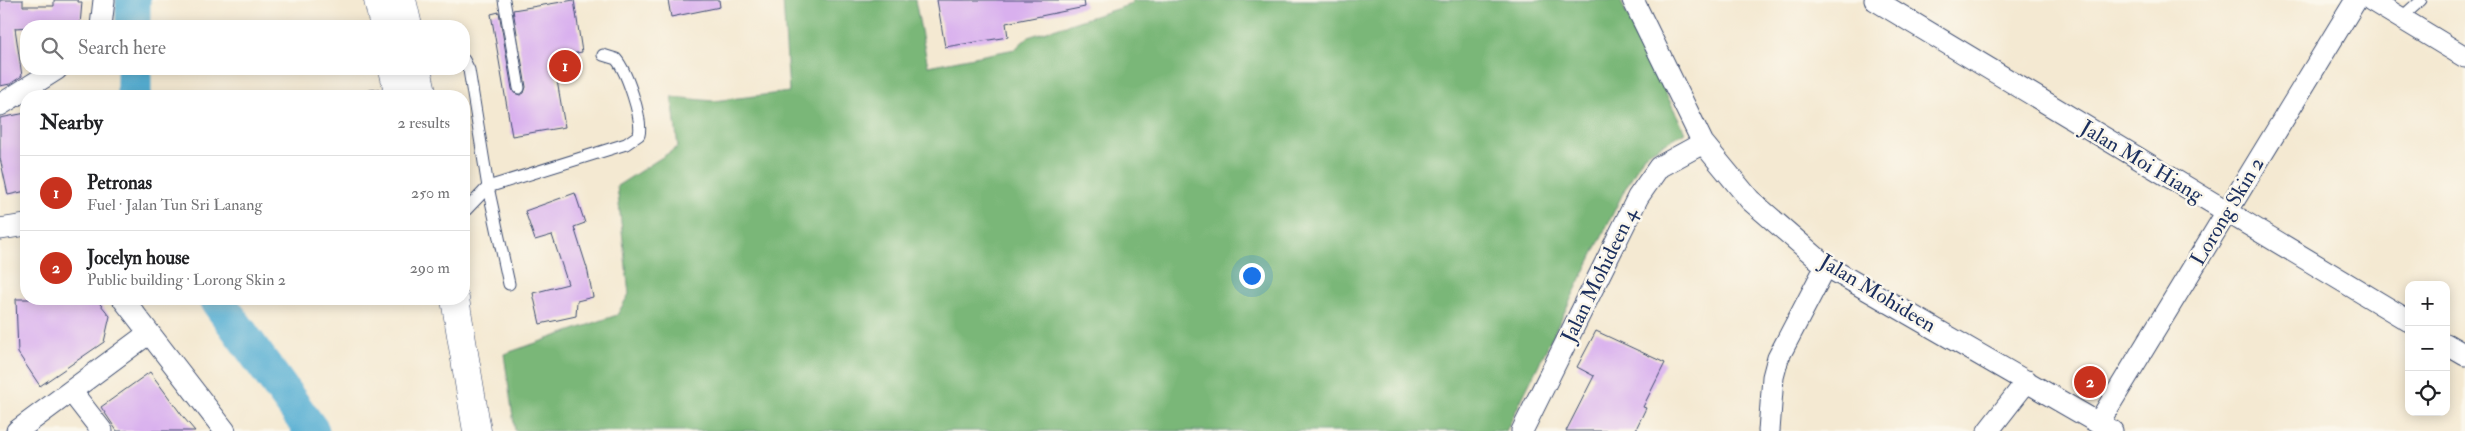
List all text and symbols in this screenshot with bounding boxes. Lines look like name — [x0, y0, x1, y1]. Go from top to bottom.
search box — [20, 20, 470, 75]
icon: search — [38, 34, 66, 62]
text: Search here — [78, 36, 166, 60]
pin: 1 — [549, 47, 581, 85]
text: Nearby — [40, 109, 103, 136]
text: 2 results — [397, 113, 450, 133]
street label: Jalan Moi Hiang — [2075, 114, 2209, 209]
street label: Lorong Skin 2 — [2184, 152, 2270, 271]
text: Petronas — [87, 171, 152, 195]
text: 1 — [53, 183, 59, 203]
text: 250 m — [411, 183, 450, 203]
text: Fuel · Jalan Tun Sri Lanang — [87, 195, 262, 215]
street label: Jalan Mohideen 4 — [1555, 202, 1645, 348]
text: Jocelyn house — [87, 246, 189, 270]
street label: Jalan Mohideen — [1814, 248, 1941, 339]
text: 2 — [52, 258, 60, 278]
text: 290 m — [410, 258, 450, 278]
your location — [1239, 263, 1265, 289]
text: Public building · Lorong Skin 2 — [87, 270, 286, 290]
map controls — [2405, 281, 2450, 416]
button: + — [2405, 281, 2450, 326]
button: − — [2405, 326, 2450, 371]
pin: 2 — [2074, 363, 2106, 401]
button: locate — [2405, 371, 2450, 416]

